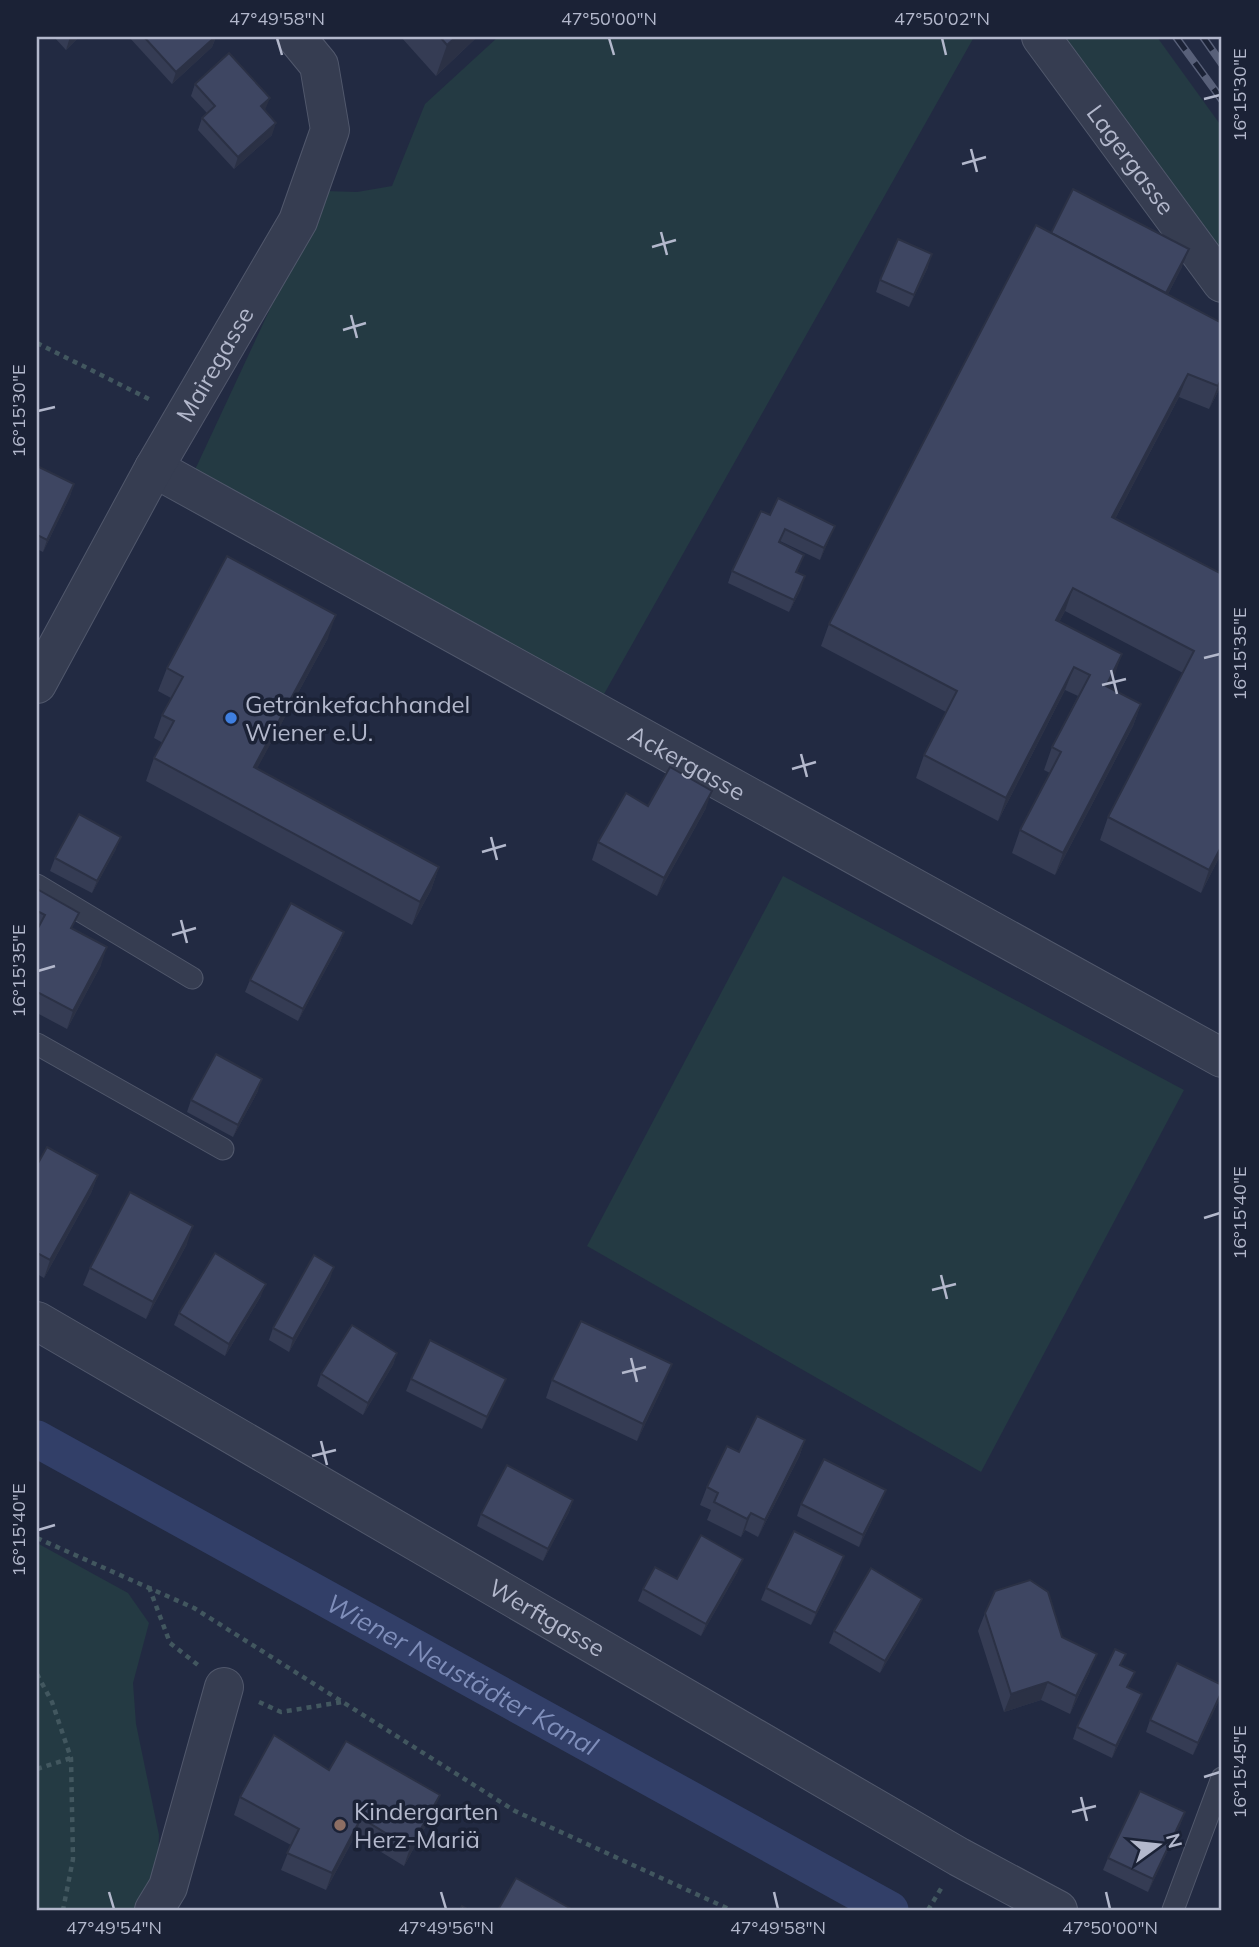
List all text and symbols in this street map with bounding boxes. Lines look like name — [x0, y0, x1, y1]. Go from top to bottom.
text: 47°49'58"N — [229, 7, 325, 30]
text: 47°50'00"N — [561, 7, 657, 30]
text: 47°50'02"N — [894, 7, 990, 30]
text: 16°15'30"E — [1228, 48, 1251, 142]
street label: Lagergasse — [1081, 98, 1181, 220]
street label: Mairegasse — [169, 301, 260, 427]
text: 16°15'30"E — [7, 364, 30, 458]
text: 16°15'35"E — [1228, 607, 1251, 701]
place label: Getränkefachhandel Wiener e.U. — [245, 689, 470, 747]
marker: Getränkefachhandel Wiener e.U. — [223, 710, 239, 726]
street label: Ackergasse — [623, 718, 751, 807]
text: 16°15'35"E — [7, 924, 30, 1018]
text: 16°15'40"E — [1228, 1166, 1251, 1260]
text: 16°15'40"E — [7, 1483, 30, 1577]
street label: Werftgasse — [484, 1572, 610, 1663]
water label: Wiener Neustädter Kanal — [321, 1586, 605, 1763]
text: 16°15'45"E — [1228, 1725, 1251, 1819]
place label: Kindergarten Herz-Mariä — [354, 1796, 499, 1854]
north arrow — [1122, 1811, 1192, 1881]
marker: Kindergarten Herz-Mariä — [332, 1817, 348, 1833]
text: N — [1161, 1831, 1188, 1851]
text: 47°49'54"N — [66, 1916, 162, 1939]
text: 47°49'56"N — [398, 1916, 494, 1939]
text: 47°49'58"N — [730, 1916, 826, 1939]
text: 47°50'00"N — [1062, 1916, 1158, 1939]

